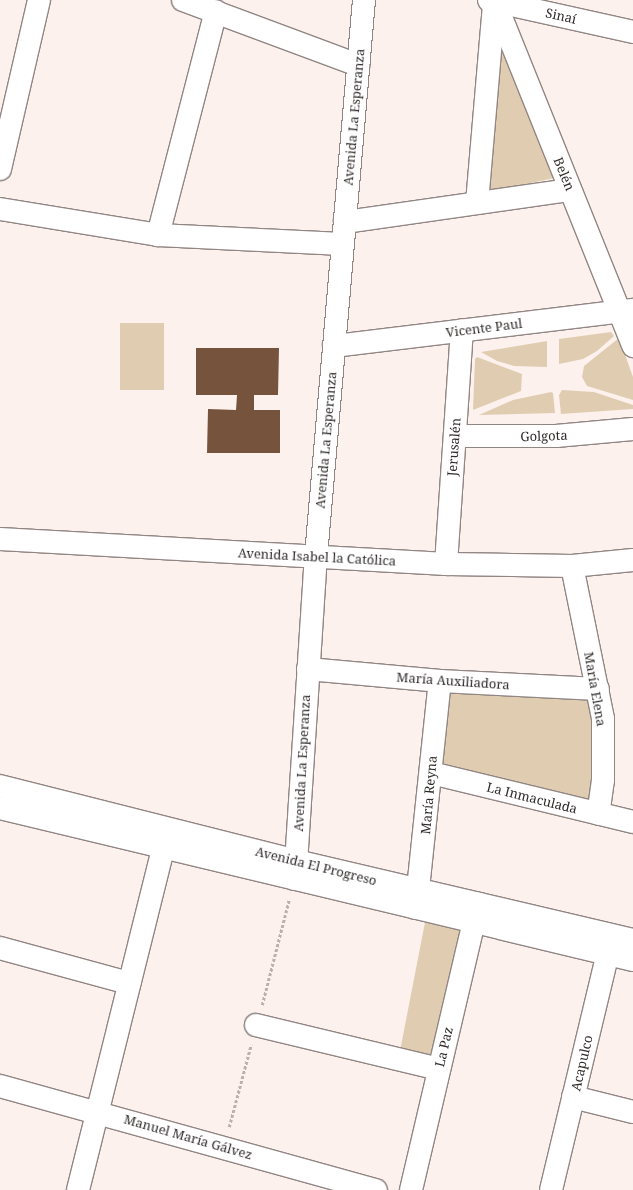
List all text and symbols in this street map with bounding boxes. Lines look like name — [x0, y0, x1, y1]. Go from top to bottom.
street label: Sinaí — [544, 5, 578, 27]
street label: Avenida La Esperanza — [340, 48, 368, 186]
street label: Belén — [550, 155, 578, 193]
street label: Vicente Paul — [445, 316, 523, 340]
street label: Avenida La Esperanza — [312, 371, 340, 509]
street label: Jerusalén — [444, 417, 464, 477]
street label: Golgota — [520, 427, 568, 445]
street label: Avenida Isabel la Católica — [237, 545, 397, 569]
street label: María Elena — [581, 651, 609, 727]
street label: María Auxiliadora — [396, 669, 510, 693]
street label: Avenida La Esperanza — [291, 694, 313, 832]
street label: María Reyna — [418, 755, 440, 835]
street label: La Inmaculada — [485, 779, 579, 817]
street label: Avenida El Progreso — [254, 843, 378, 889]
street label: La Paz — [432, 1025, 456, 1069]
street label: Acapulco — [568, 1034, 596, 1092]
street label: Manuel María Gálvez — [122, 1111, 254, 1163]

